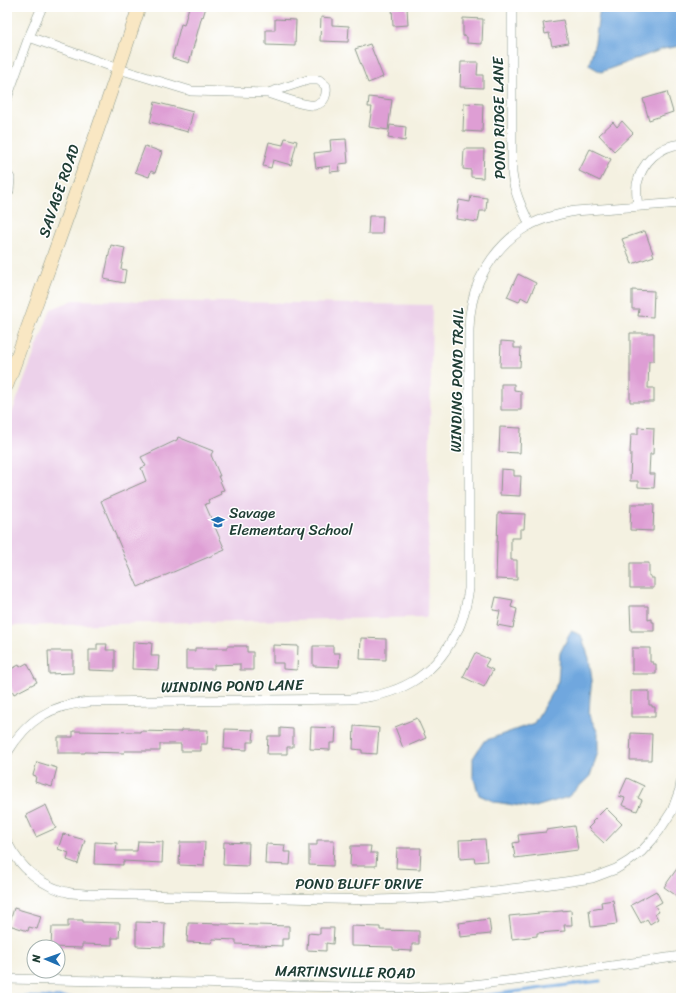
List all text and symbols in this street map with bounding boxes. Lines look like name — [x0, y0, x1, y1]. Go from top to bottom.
street label: POND RIDGE LANE — [485, 55, 513, 179]
street label: SAVAGE ROAD — [31, 141, 87, 241]
street label: WINDING POND TRAIL — [443, 307, 471, 453]
place label: Savage Elementary School — [229, 500, 354, 543]
school or university icon: Savage Elementary School — [210, 514, 226, 530]
street label: WINDING POND LANE — [161, 672, 305, 700]
street label: POND BLUFF DRIVE — [295, 871, 424, 897]
north arrow — [26, 939, 66, 979]
text: N — [27, 954, 46, 964]
street label: MARTINSVILLE ROAD — [275, 958, 415, 986]

